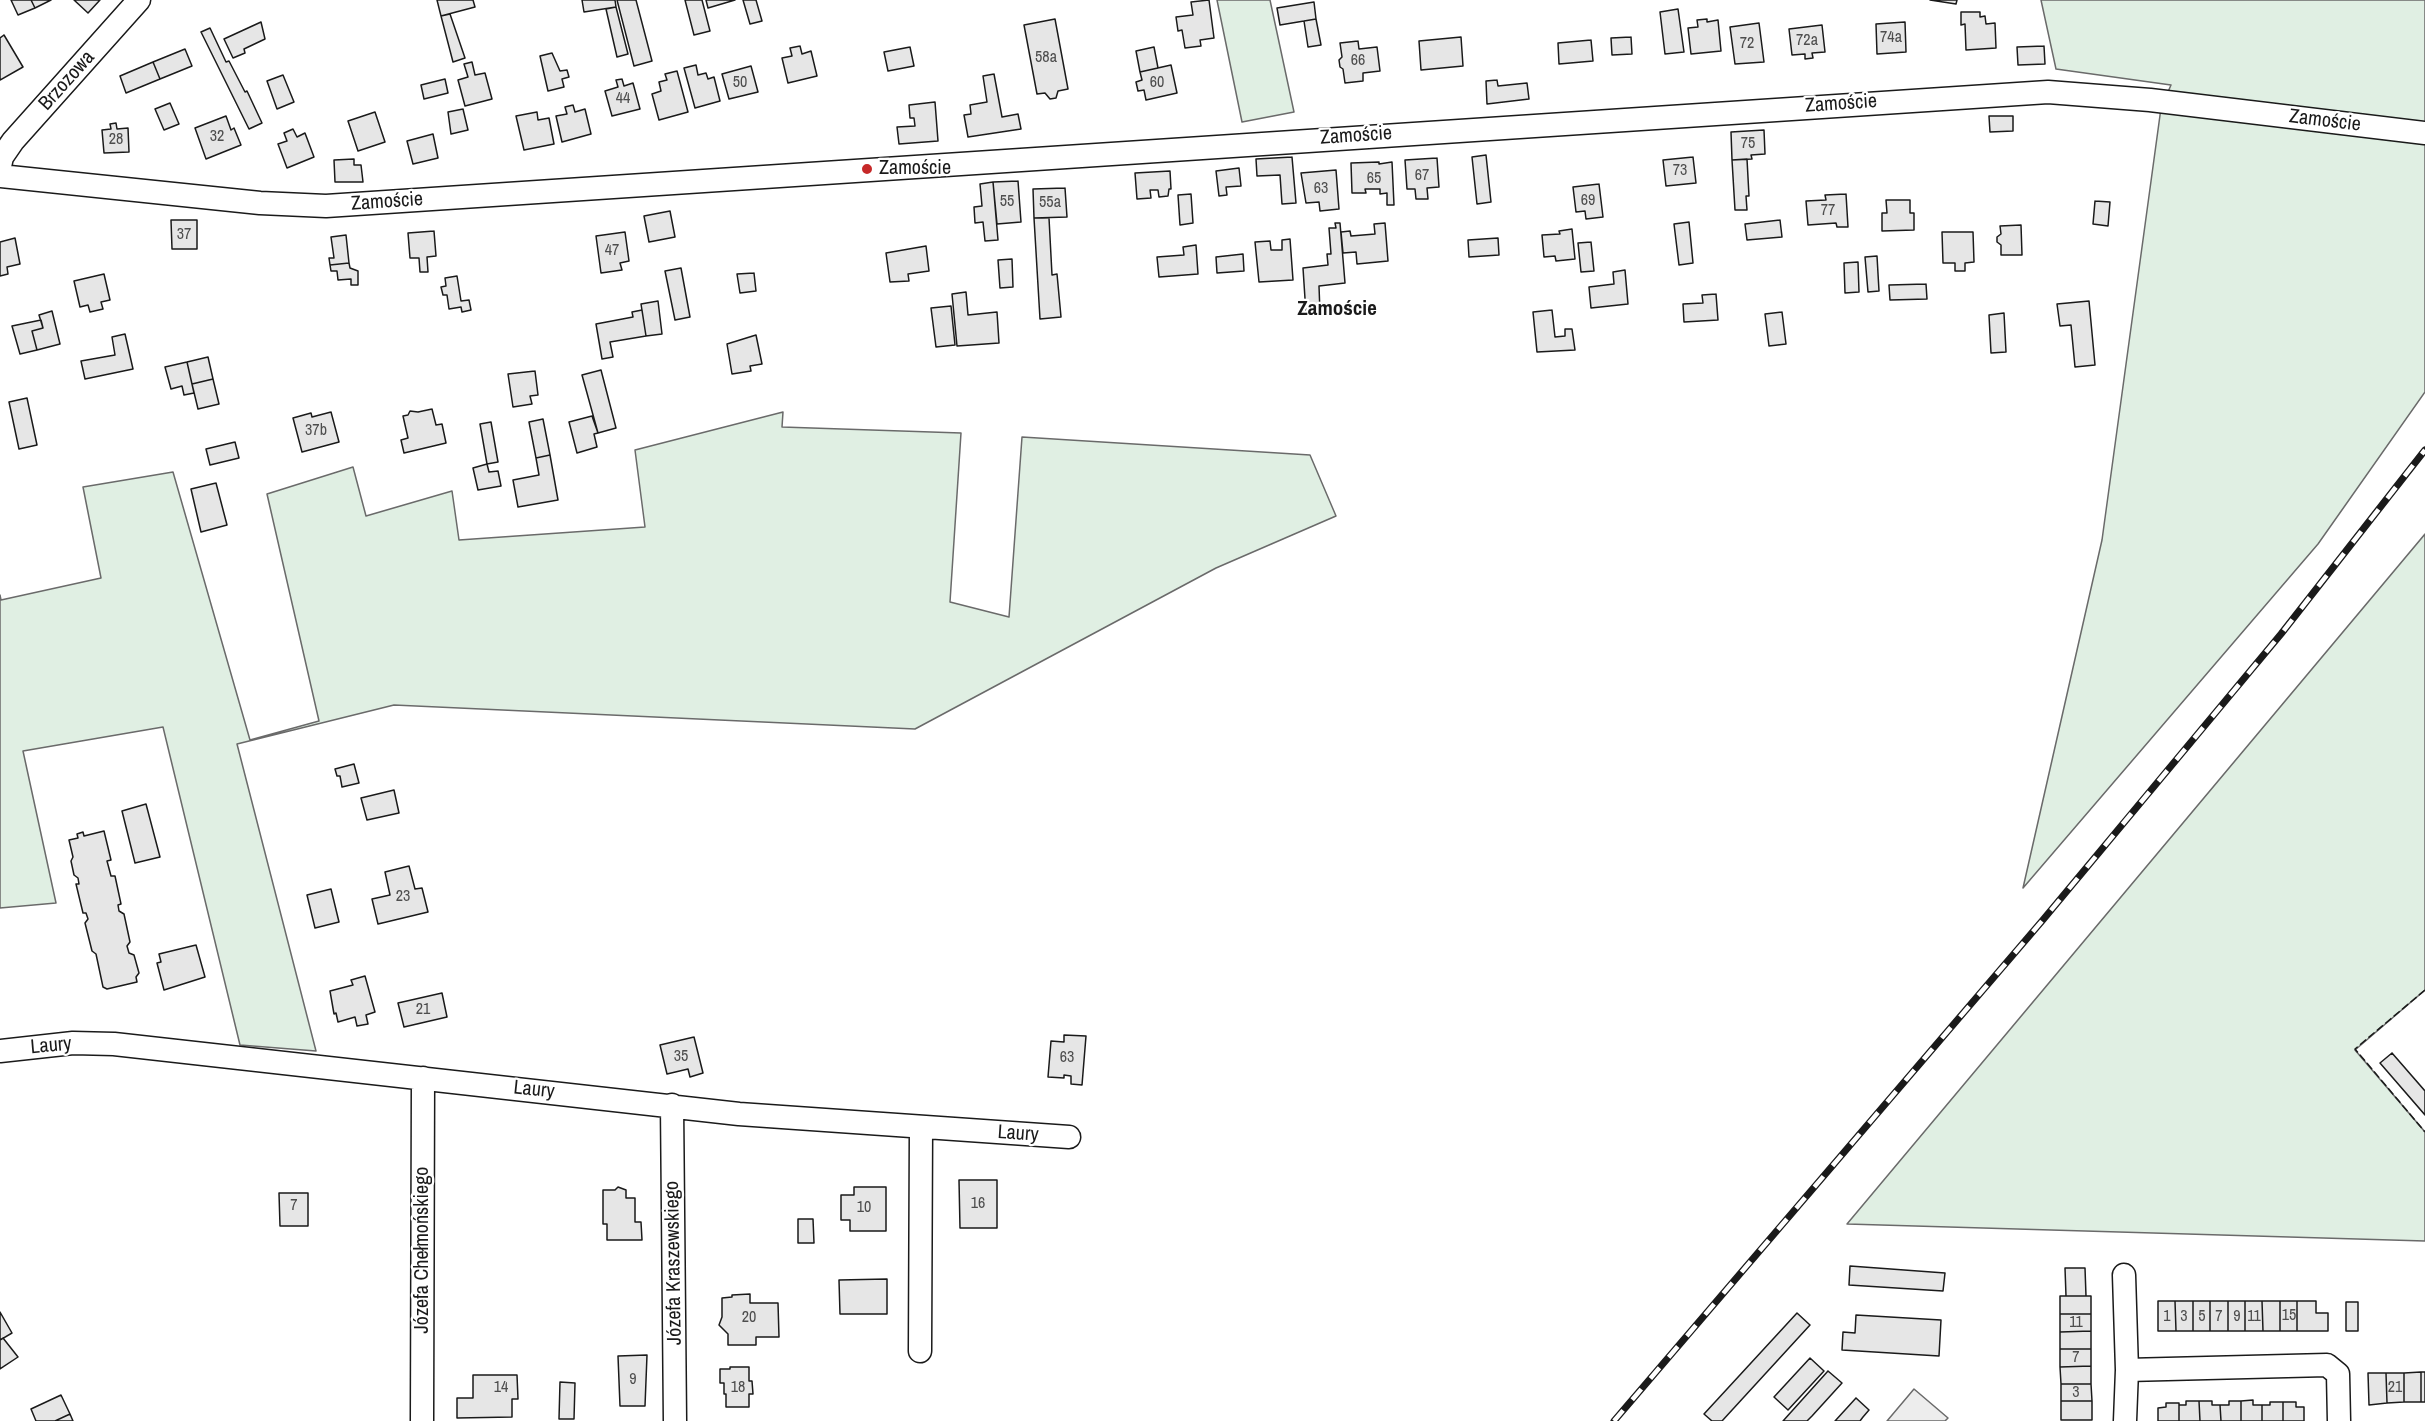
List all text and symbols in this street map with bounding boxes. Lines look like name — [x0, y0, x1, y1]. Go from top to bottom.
house number: 74a — [1880, 28, 1902, 48]
house number: 72a — [1796, 31, 1818, 51]
house number: 72 — [1740, 34, 1754, 54]
street label: Brzozowa — [34, 46, 100, 116]
house number: 58a — [1035, 48, 1057, 68]
house number: 66 — [1351, 51, 1365, 71]
house number: 50 — [733, 73, 747, 93]
house number: 60 — [1150, 73, 1164, 93]
house number: 44 — [616, 89, 630, 109]
street label: Zamoście — [1804, 90, 1878, 118]
street label: Zamoście — [2288, 105, 2362, 137]
street label: Zamoście — [1319, 122, 1393, 150]
house number: 32 — [210, 127, 224, 147]
house number: 28 — [109, 130, 123, 150]
house number: 75 — [1741, 134, 1755, 154]
place label: Zamoście — [879, 157, 951, 181]
house number: 73 — [1673, 161, 1687, 181]
marker: Zamoście — [860, 162, 874, 176]
house number: 67 — [1415, 166, 1429, 186]
house number: 65 — [1367, 169, 1381, 189]
house number: 63 — [1314, 179, 1328, 199]
street label: Zamoście — [350, 188, 424, 216]
house number: 69 — [1581, 191, 1595, 211]
house number: 55 — [1000, 192, 1014, 212]
house number: 55a — [1039, 193, 1061, 213]
house number: 77 — [1821, 201, 1835, 221]
house number: 37 — [177, 225, 191, 245]
house number: 47 — [605, 241, 619, 261]
district label: Zamoście — [1297, 296, 1377, 322]
house number: 37b — [305, 421, 327, 441]
house number: 23 — [396, 887, 410, 907]
house number: 21 — [416, 1000, 430, 1020]
street label: Laury — [30, 1032, 72, 1060]
house number: 35 — [674, 1047, 688, 1067]
house number: 63 — [1060, 1048, 1074, 1068]
street label: Laury — [512, 1076, 556, 1104]
street label: Laury — [997, 1121, 1039, 1147]
street label: Józefa Chełmońskiego — [411, 1167, 435, 1333]
street label: Józefa Kraszewskiego — [661, 1181, 687, 1345]
house number: 16 — [971, 1194, 985, 1214]
house number: 7 — [290, 1196, 298, 1216]
house number: 10 — [857, 1198, 871, 1218]
house number: 15 — [2282, 1306, 2296, 1326]
house number: 1 — [2163, 1307, 2171, 1327]
house number: 3 — [2180, 1307, 2188, 1327]
house number: 5 — [2198, 1307, 2206, 1327]
house number: 7 — [2215, 1307, 2223, 1327]
house number: 9 — [2233, 1307, 2241, 1327]
house number: 11 — [2247, 1307, 2261, 1327]
house number: 20 — [742, 1308, 756, 1328]
house number: 11 — [2069, 1313, 2083, 1333]
house number: 7 — [2072, 1348, 2080, 1368]
house number: 9 — [629, 1370, 637, 1390]
house number: 14 — [494, 1378, 508, 1398]
house number: 18 — [731, 1378, 745, 1398]
house number: 21 — [2388, 1378, 2402, 1398]
house number: 3 — [2072, 1383, 2080, 1403]

